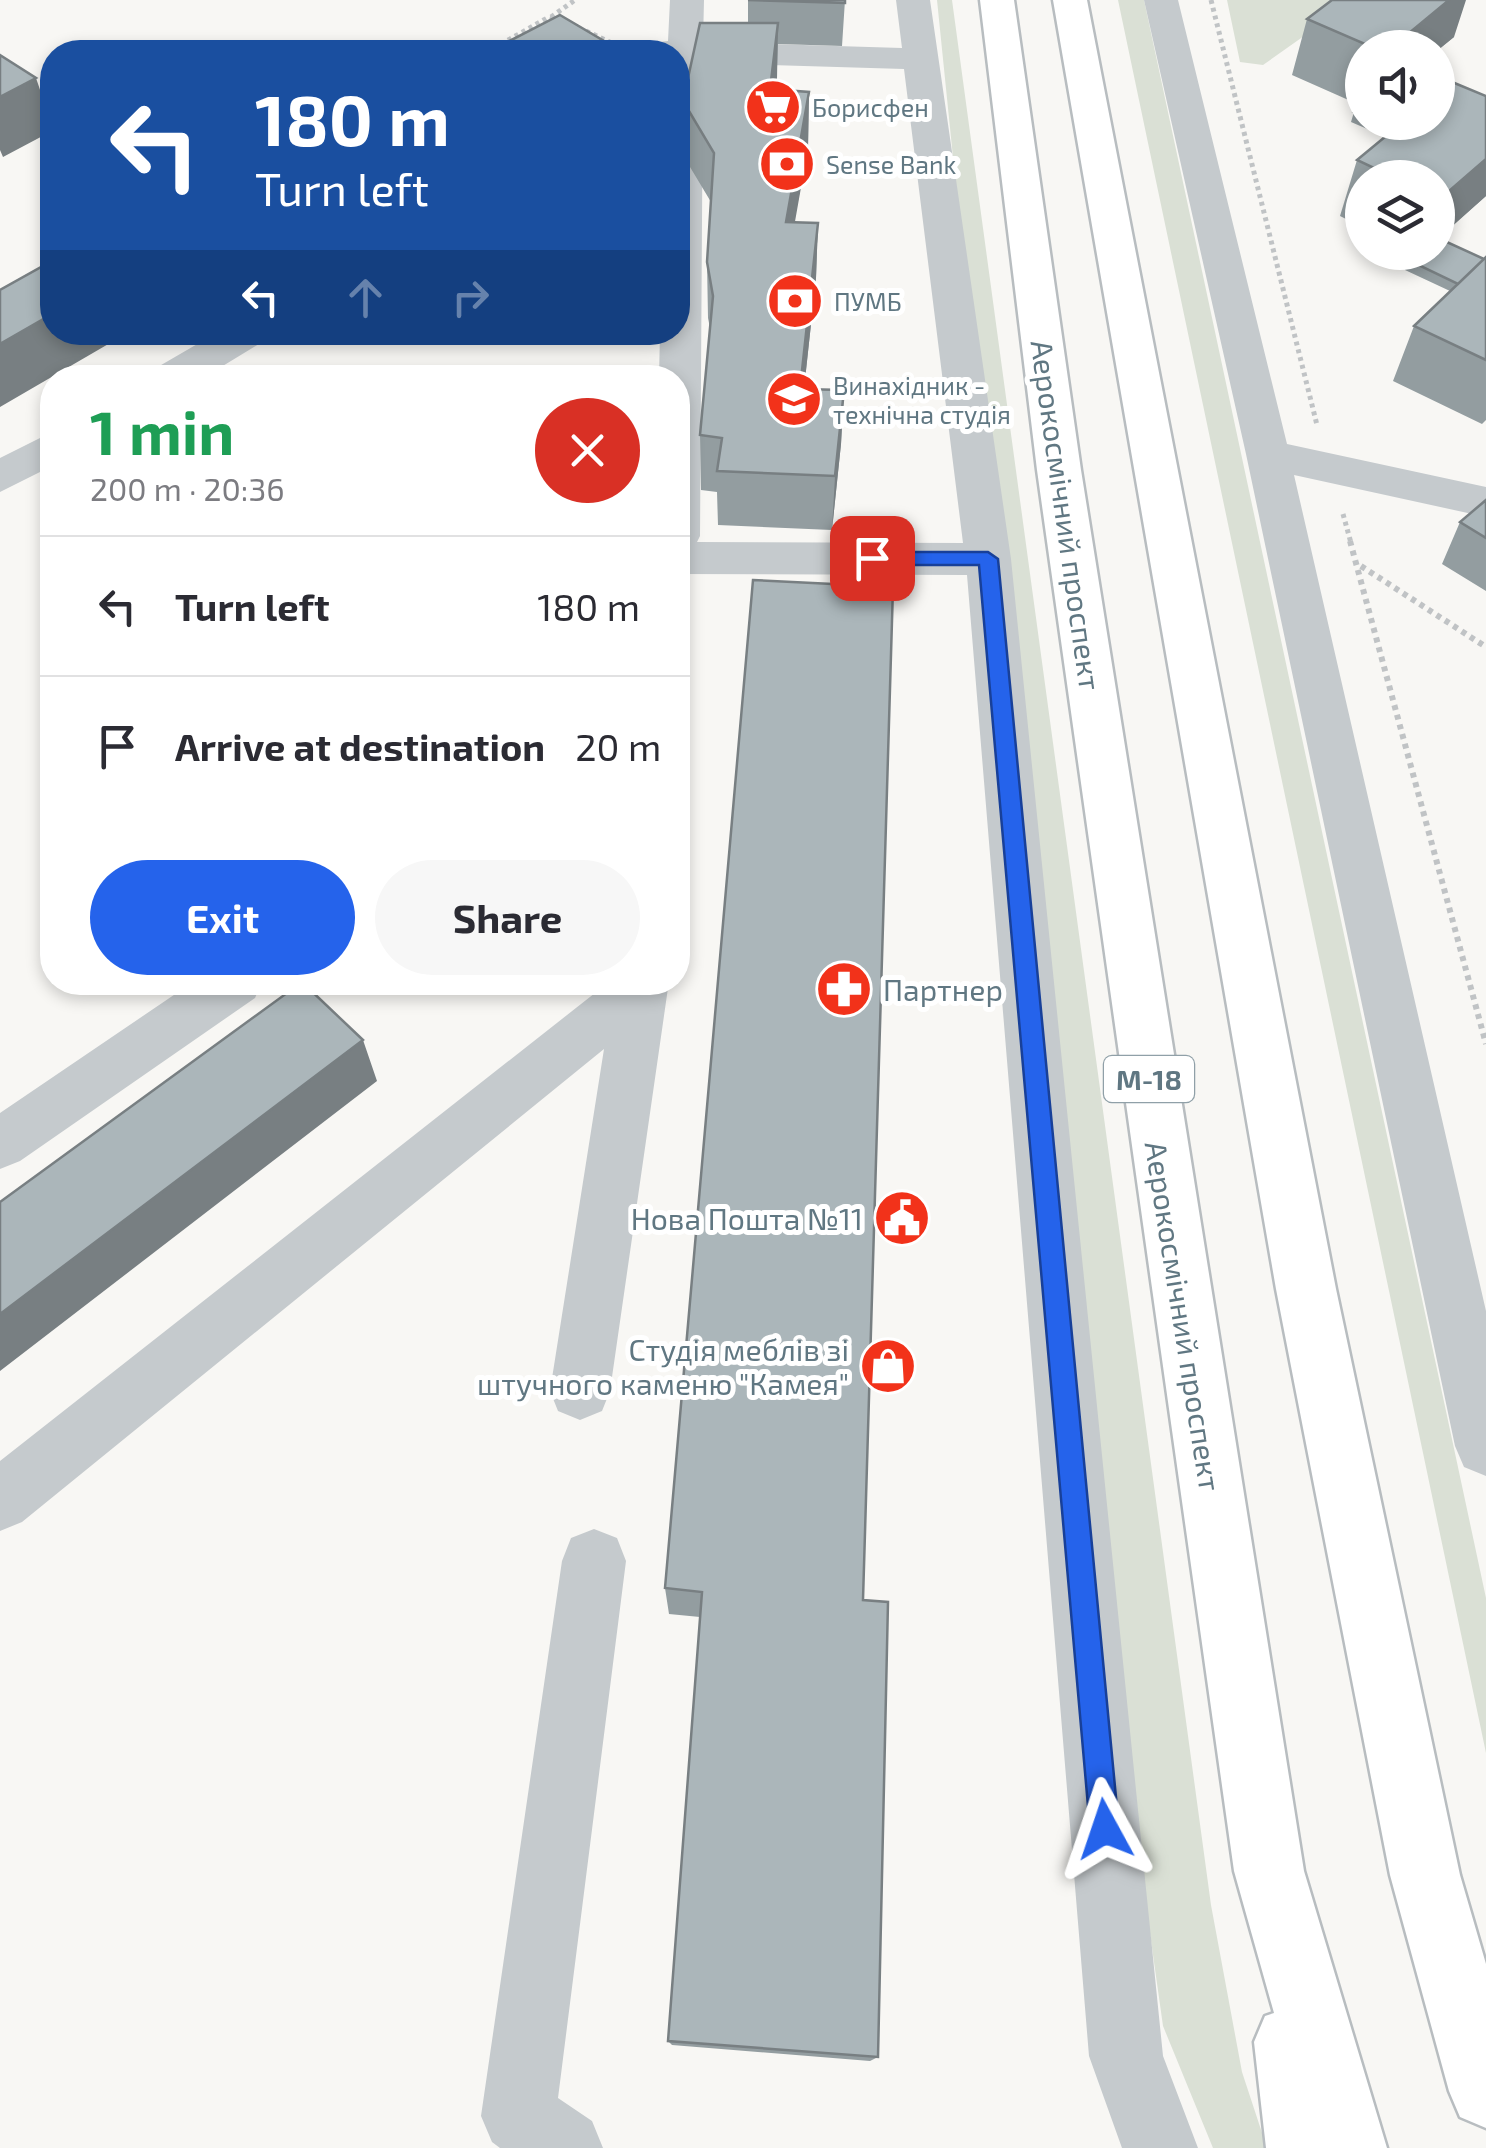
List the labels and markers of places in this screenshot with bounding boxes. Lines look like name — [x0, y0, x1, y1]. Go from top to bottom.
supermarket icon: Борисфен — [743, 77, 803, 137]
place label: Борисфен — [812, 92, 929, 122]
bank icon: Sense Bank — [757, 134, 817, 194]
place label: Sense Bank — [826, 149, 956, 179]
bank icon: ПУМБ — [765, 271, 825, 331]
place label: ПУМБ — [834, 286, 902, 316]
school or university icon: Винахідник - технічна студія — [764, 369, 824, 429]
place label: Винахідник - технічна студія — [833, 370, 1011, 430]
pin — [830, 516, 915, 601]
pharmacy icon: Партнер — [814, 959, 874, 1019]
place label: Партнер — [883, 971, 1003, 1007]
public building icon: Нова Пошта №11 — [872, 1188, 932, 1248]
place label: Нова Пошта №11 — [631, 1200, 863, 1236]
place label: Студія меблів зі штучного каменю "Камея" — [477, 1331, 849, 1402]
shop icon: Студія меблів зі штучного каменю "Камея" — [858, 1336, 918, 1396]

